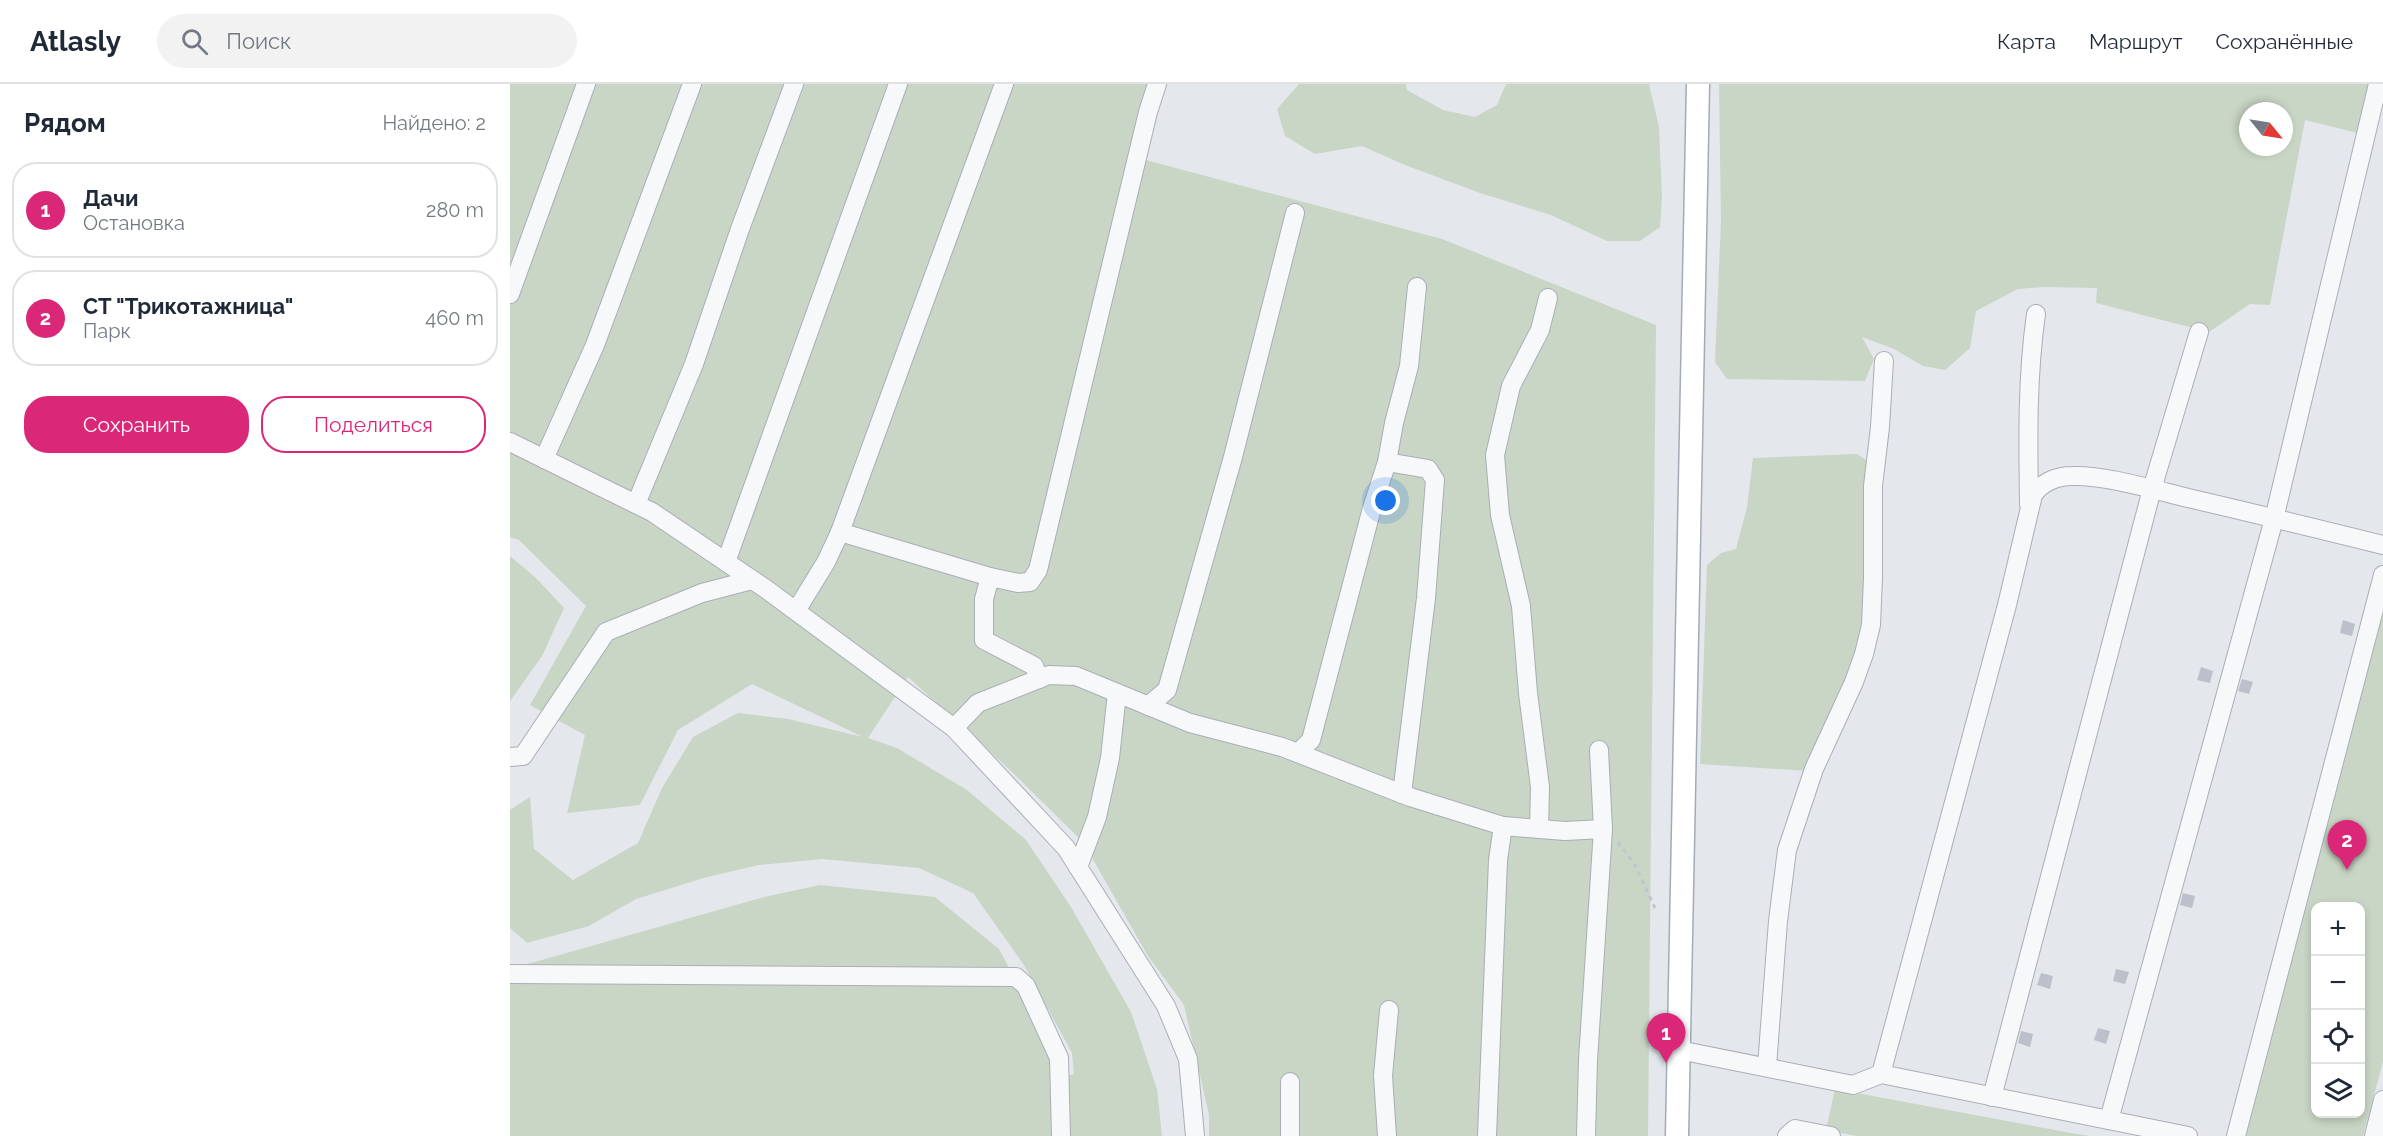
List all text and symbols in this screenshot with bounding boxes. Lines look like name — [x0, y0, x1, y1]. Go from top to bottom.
search box — [157, 14, 577, 68]
text: Atlasly — [30, 25, 121, 58]
icon: search — [178, 25, 211, 58]
text: Поиск — [226, 28, 292, 54]
text: Карта — [1997, 29, 2056, 54]
text: Маршрут — [2089, 29, 2182, 54]
text: Сохранённые — [2215, 29, 2353, 54]
north arrow — [2239, 102, 2293, 156]
text: Рядом — [24, 108, 106, 138]
text: Найдено: 2 — [382, 111, 486, 135]
text: Дачи — [83, 185, 139, 211]
text: 1 — [41, 198, 50, 222]
text: 280 m — [426, 198, 484, 222]
text: Остановка — [83, 211, 185, 235]
text: СТ "Трикотажница" — [83, 293, 293, 319]
text: 2 — [40, 306, 51, 330]
text: 460 m — [425, 306, 484, 330]
text: Парк — [83, 319, 131, 343]
button: Сохранить — [24, 396, 249, 453]
button: Поделиться — [261, 396, 486, 453]
your location — [1371, 486, 1400, 515]
pin: 2 — [2328, 820, 2366, 870]
map controls — [2311, 902, 2365, 1118]
button: + — [2311, 902, 2365, 956]
button: − — [2311, 956, 2365, 1010]
button: locate — [2311, 1010, 2365, 1064]
pin: 1 — [1646, 1014, 1686, 1063]
button: layers — [2311, 1064, 2365, 1118]

